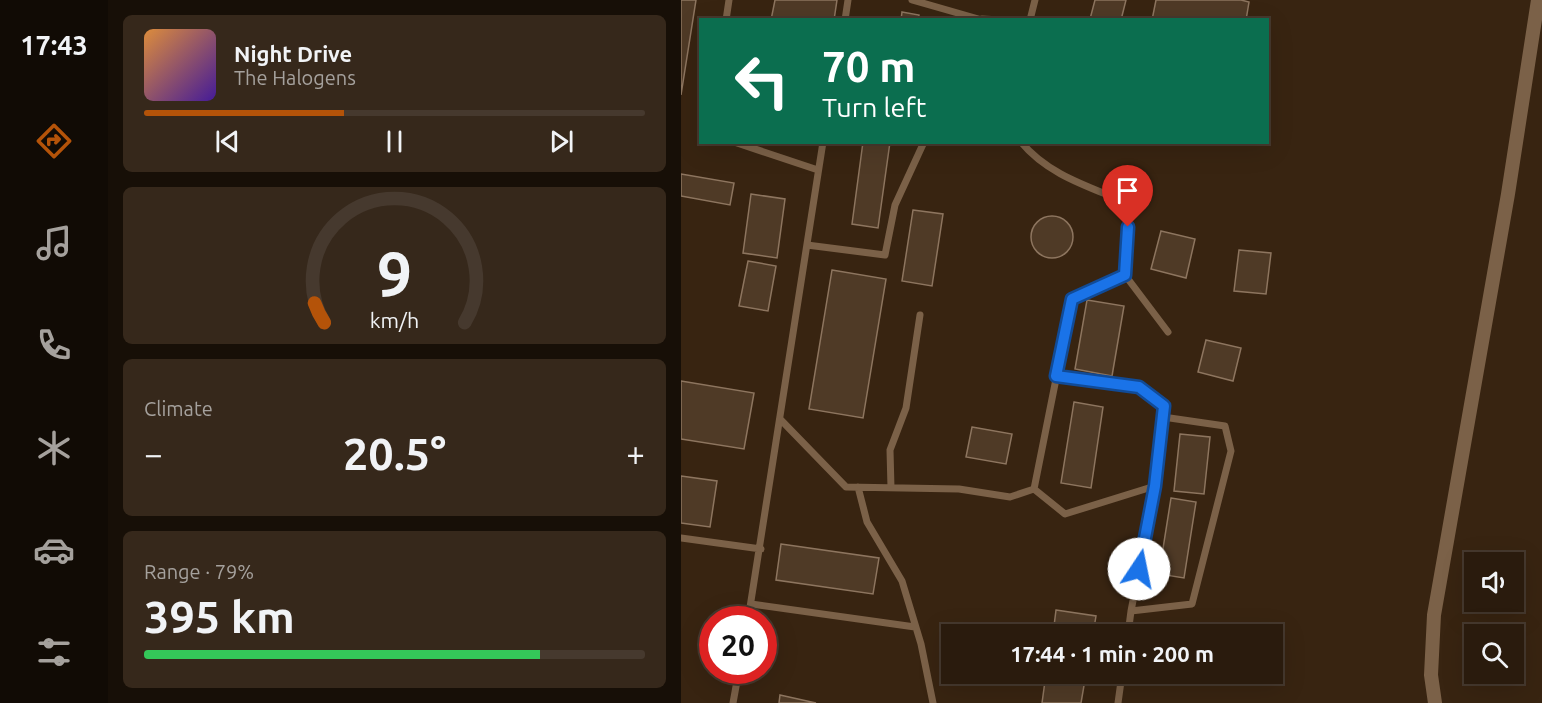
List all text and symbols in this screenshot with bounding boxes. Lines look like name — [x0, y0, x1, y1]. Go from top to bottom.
text: 17:43 — [20, 30, 88, 60]
text: Night Drive — [234, 41, 352, 66]
icon: left — [723, 42, 801, 120]
text: 70 m — [822, 43, 916, 90]
text: The Halogens — [234, 66, 356, 89]
text: Turn left — [822, 92, 926, 122]
icon: directions — [33, 120, 75, 162]
icon: previous — [211, 125, 244, 158]
icon: pause — [378, 125, 411, 158]
icon: next — [545, 125, 578, 158]
pin — [1102, 165, 1153, 227]
icon: arrive — [1111, 174, 1144, 207]
icon: music — [33, 222, 75, 264]
text: 9 — [377, 239, 412, 309]
text: km/h — [370, 308, 419, 332]
icon: phone — [33, 324, 75, 366]
text: Climate — [144, 397, 213, 420]
icon: climate — [33, 427, 75, 469]
text: 20.5° — [343, 428, 446, 479]
text: − — [144, 435, 163, 472]
text: + — [626, 435, 645, 472]
icon: car — [33, 529, 75, 571]
position arrow — [1107, 537, 1171, 601]
map controls — [1464, 552, 1524, 684]
button: sound — [1464, 552, 1524, 612]
text: Range · 79% — [144, 560, 254, 583]
text: 395 km — [144, 591, 295, 642]
speed limit sign: 20 — [699, 606, 777, 684]
button: search — [1464, 624, 1524, 684]
icon: filters — [33, 631, 75, 673]
text: 17:44 · 1 min · 200 m — [1010, 641, 1214, 666]

